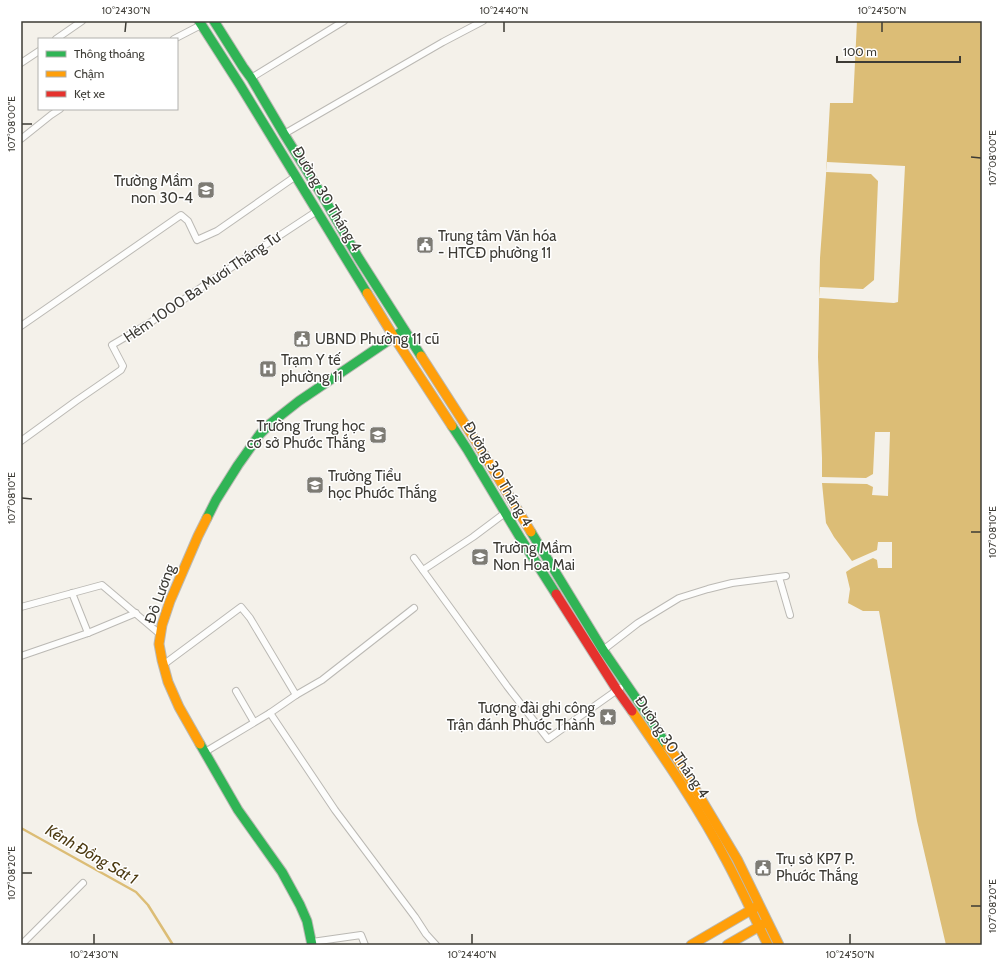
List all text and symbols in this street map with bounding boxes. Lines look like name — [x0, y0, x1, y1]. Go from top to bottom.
text: 10°24'30"N — [102, 4, 150, 17]
text: 10°24'40"N — [480, 4, 528, 17]
text: 10°24'50"N — [858, 4, 906, 17]
legend — [38, 38, 178, 110]
scale bar — [837, 38, 960, 64]
text: 100 m — [843, 44, 877, 59]
text: Thông thoáng — [74, 46, 145, 61]
text: Chậm — [74, 66, 104, 81]
text: Kẹt xe — [74, 86, 105, 101]
text: 107°08'00"E — [5, 96, 18, 152]
text: 107°08'00"E — [986, 130, 999, 186]
street label: Đường 30 Tháng 4 — [289, 143, 366, 255]
place label: Trường Mầm non 30-4 — [114, 172, 193, 207]
school or university icon: Trường Mầm non 30-4 — [196, 180, 216, 200]
street label: Hẻm 1000 Ba Mươi Tháng Tư — [120, 227, 285, 346]
place label: Trung tâm Văn hóa - HTCĐ phường 11 — [438, 227, 557, 262]
public building icon: Trung tâm Văn hóa - HTCĐ phường 11 — [415, 235, 435, 255]
public building icon: UBND Phường 11 cũ — [292, 329, 312, 349]
place label: UBND Phường 11 cũ — [315, 330, 439, 348]
place label: Trạm Y tế phường 11 — [281, 351, 343, 386]
hospital icon: Trạm Y tế phường 11 — [258, 359, 278, 379]
place label: Trường Trung học cơ sở Phước Thắng — [247, 417, 366, 452]
street label: Đường 30 Tháng 4 — [460, 418, 537, 530]
school or university icon: Trường Trung học cơ sở Phước Thắng — [368, 425, 388, 445]
place label: Trường Tiểu học Phước Thắng — [328, 467, 437, 502]
text: 107°08'10"E — [5, 472, 18, 524]
school or university icon: Trường Tiểu học Phước Thắng — [305, 475, 325, 495]
text: 107°08'10"E — [986, 506, 999, 558]
place label: Trường Mầm Non Hoa Mai — [493, 539, 575, 574]
school or university icon: Trường Mầm Non Hoa Mai — [470, 547, 490, 567]
street label: Đô Lương — [141, 561, 179, 626]
street label: Đường 30 Tháng 4 — [631, 692, 713, 802]
place label: Tượng đài ghi công Trận đánh Phước Thành — [447, 699, 596, 734]
place icon: Tượng đài ghi công Trận đánh Phước Thành — [598, 707, 618, 727]
water label: Kênh Đồng Sát 1 — [42, 820, 141, 888]
text: 107°08'20"E — [5, 846, 18, 900]
place label: Trụ sở KP7 P. Phước Thắng — [776, 850, 859, 885]
public building icon: Trụ sở KP7 P. Phước Thắng — [753, 858, 773, 878]
text: 107°08'20"E — [986, 879, 999, 933]
text: 10°24'30"N — [70, 948, 118, 961]
text: 10°24'40"N — [448, 948, 496, 961]
text: 10°24'50"N — [826, 948, 874, 961]

